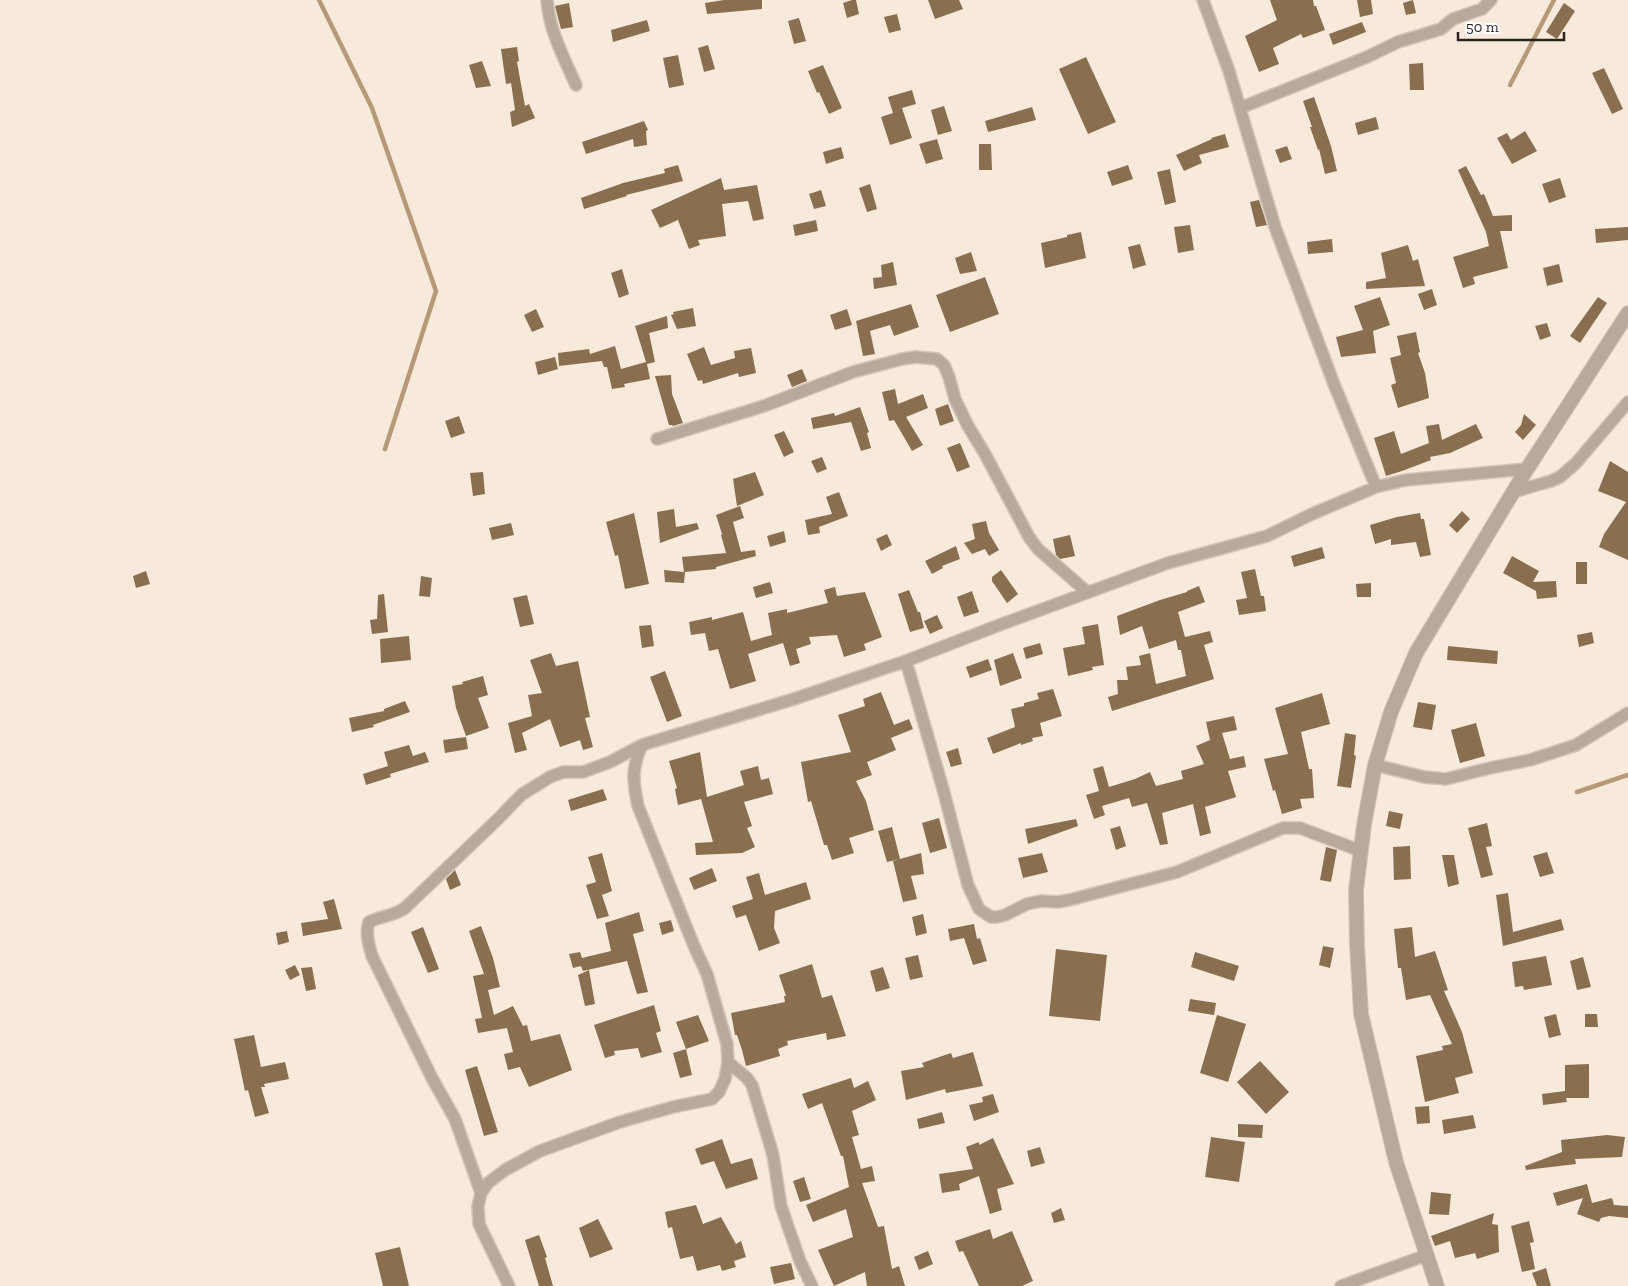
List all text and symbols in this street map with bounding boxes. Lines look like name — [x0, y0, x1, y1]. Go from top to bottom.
scale bar — [1458, 10, 1564, 42]
text: 50 m — [1466, 18, 1499, 36]

